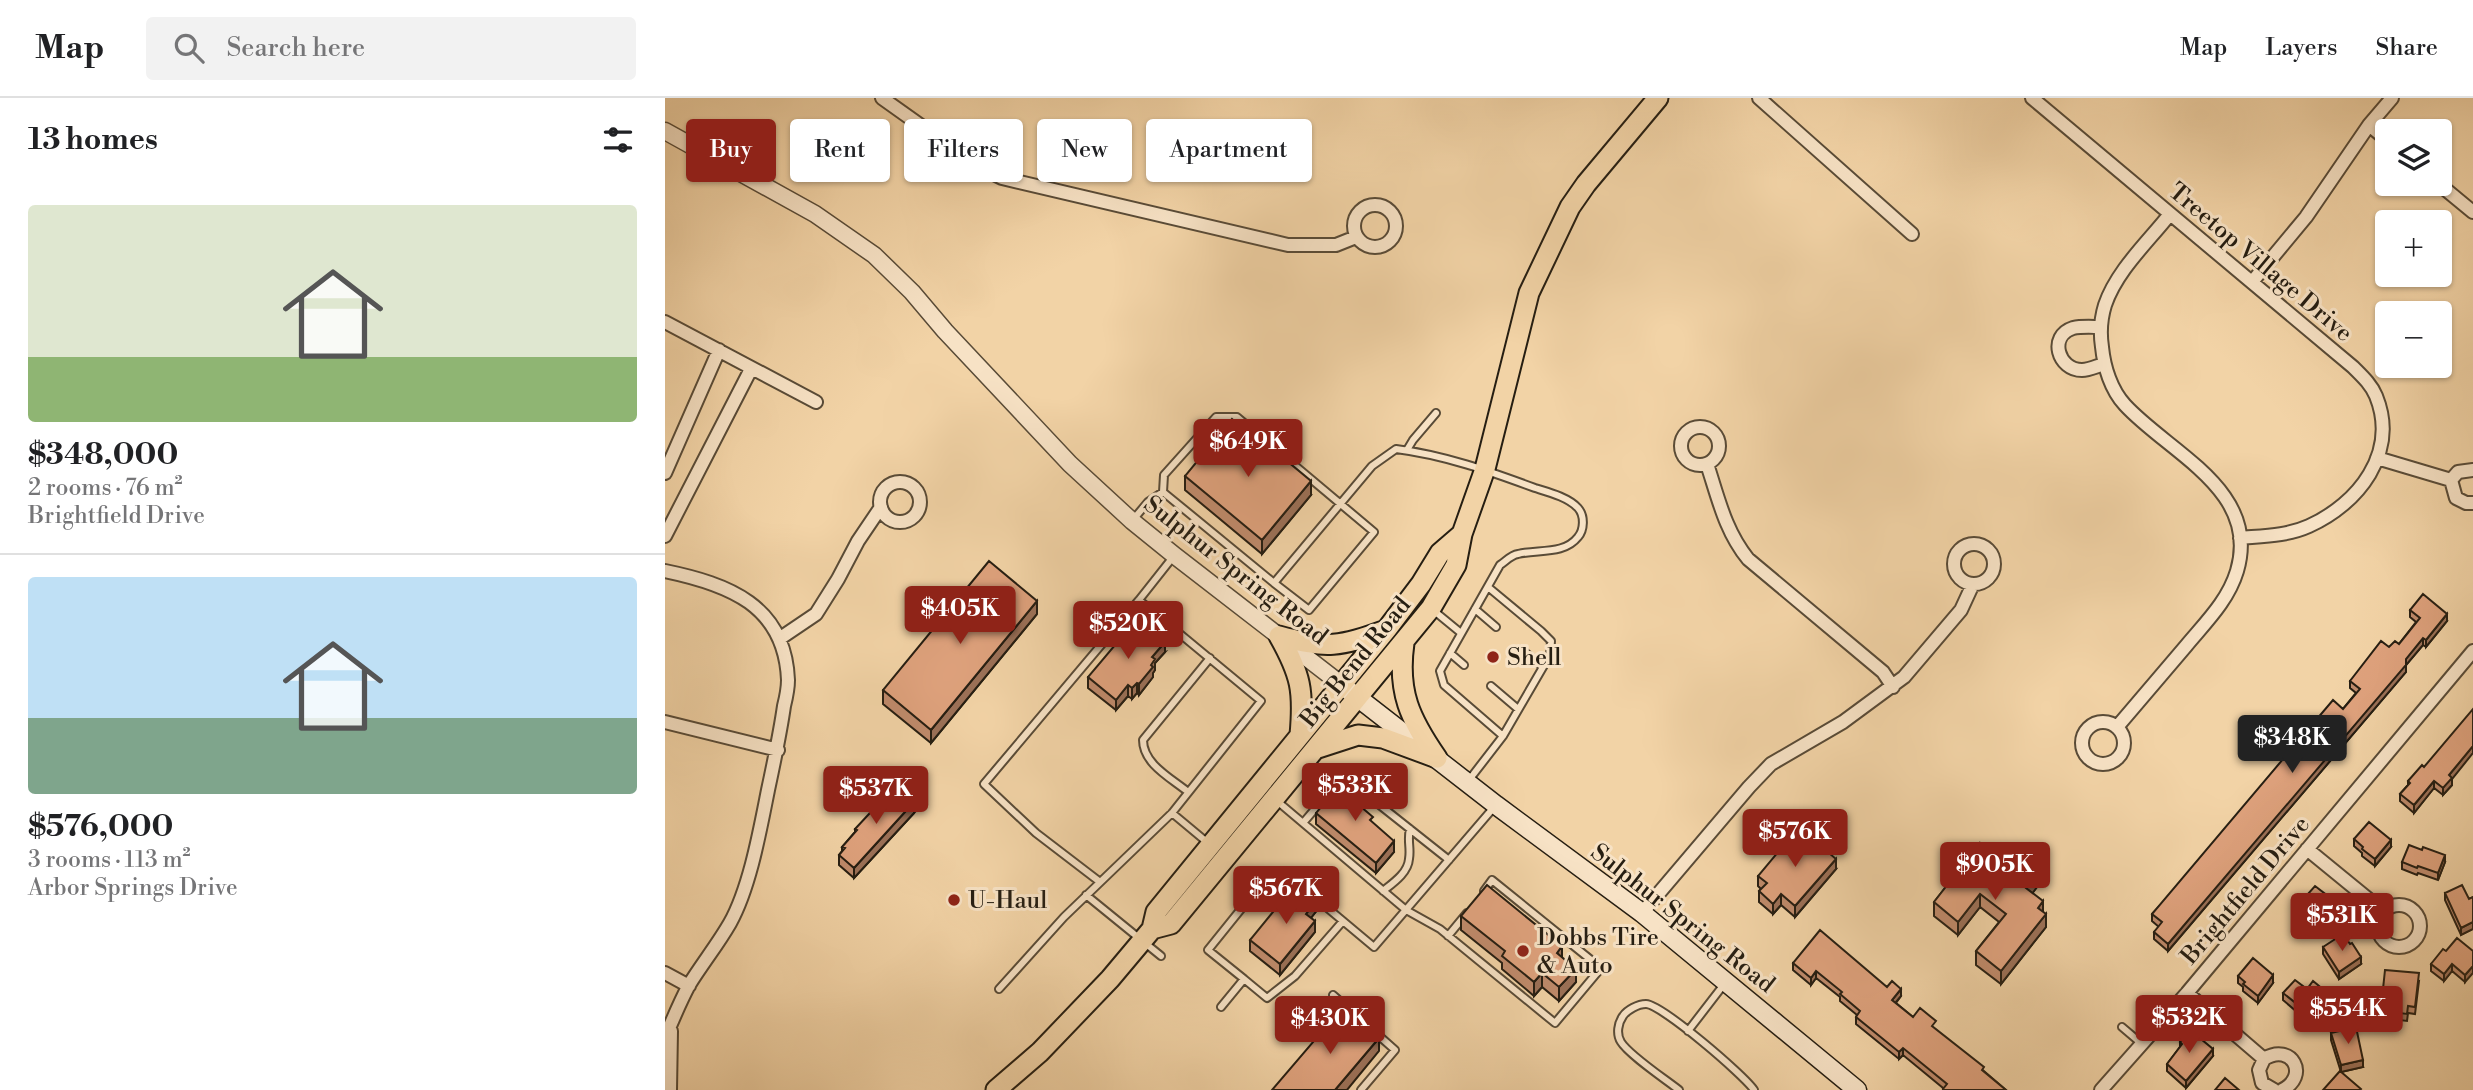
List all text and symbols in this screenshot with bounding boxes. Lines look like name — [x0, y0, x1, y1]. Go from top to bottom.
search box — [146, 17, 636, 80]
text: Map — [35, 28, 104, 69]
icon: search — [170, 29, 208, 67]
text: Search here — [226, 32, 365, 64]
text: Map — [2180, 33, 2227, 63]
text: Layers — [2265, 33, 2337, 63]
text: Share — [2375, 33, 2438, 63]
chip: Buy — [686, 119, 776, 182]
chip: Rent — [790, 119, 890, 182]
chip: Filters — [904, 119, 1023, 182]
chip: New — [1037, 119, 1132, 182]
chip: Apartment — [1146, 119, 1312, 182]
map controls — [2375, 119, 2452, 378]
button: layers — [2375, 119, 2452, 196]
text: 13 homes — [28, 121, 158, 159]
icon: filters — [599, 121, 637, 159]
street label: Treetop Village Drive — [2162, 177, 2359, 349]
button: + — [2375, 210, 2452, 287]
icon: home — [270, 251, 396, 377]
button: − — [2375, 301, 2452, 378]
pin: $649K — [1199, 420, 1297, 479]
text: $649K — [1209, 428, 1287, 456]
text: $348,000 — [28, 436, 178, 474]
text: 2 rooms · 76 m² — [28, 474, 183, 502]
street label: Sulphur Spring Road — [1137, 490, 1334, 652]
text: Brightfield Drive — [28, 502, 205, 530]
pin: $405K — [911, 587, 1009, 646]
street label: Big Bend Road — [1293, 591, 1418, 735]
text: $405K — [921, 595, 999, 623]
pin: $520K — [1079, 602, 1177, 661]
text: $520K — [1089, 610, 1167, 638]
icon: home — [270, 623, 396, 749]
place label: Shell — [1507, 643, 1561, 673]
marker: Shell — [1485, 649, 1501, 665]
pin: $348K — [2243, 716, 2341, 775]
text: $348K — [2254, 724, 2330, 752]
pin: $533K — [1306, 764, 1404, 823]
pin: $537K — [827, 766, 925, 826]
text: $533K — [1318, 772, 1392, 800]
text: $537K — [839, 775, 913, 803]
text: $576,000 — [28, 808, 173, 846]
pin: $576K — [1746, 810, 1844, 869]
street label: Brightfield Drive — [2174, 810, 2317, 972]
text: $576K — [1759, 818, 1831, 846]
street label: Sulphur Spring Road — [1584, 838, 1781, 1000]
pin: $905K — [1946, 842, 2044, 902]
text: 3 rooms · 113 m² — [28, 846, 191, 874]
text: $905K — [1956, 851, 2034, 879]
pin: $567K — [1237, 866, 1335, 926]
text: Arbor Springs Drive — [28, 874, 238, 902]
text: $567K — [1249, 875, 1323, 903]
place label: U-Haul — [968, 886, 1047, 916]
marker: U-Haul — [946, 892, 962, 908]
pin: $531K — [2293, 894, 2391, 953]
text: $531K — [2307, 902, 2377, 930]
place label: Dobbs Tire & Auto — [1537, 923, 1659, 981]
marker: Dobbs Tire & Auto — [1515, 943, 1531, 959]
pin: $554K — [2299, 986, 2397, 1046]
text: $554K — [2310, 995, 2386, 1023]
pin: $430K — [1281, 996, 1379, 1056]
pin: $532K — [2140, 996, 2238, 1055]
text: $532K — [2152, 1004, 2226, 1032]
text: $430K — [1291, 1005, 1369, 1033]

